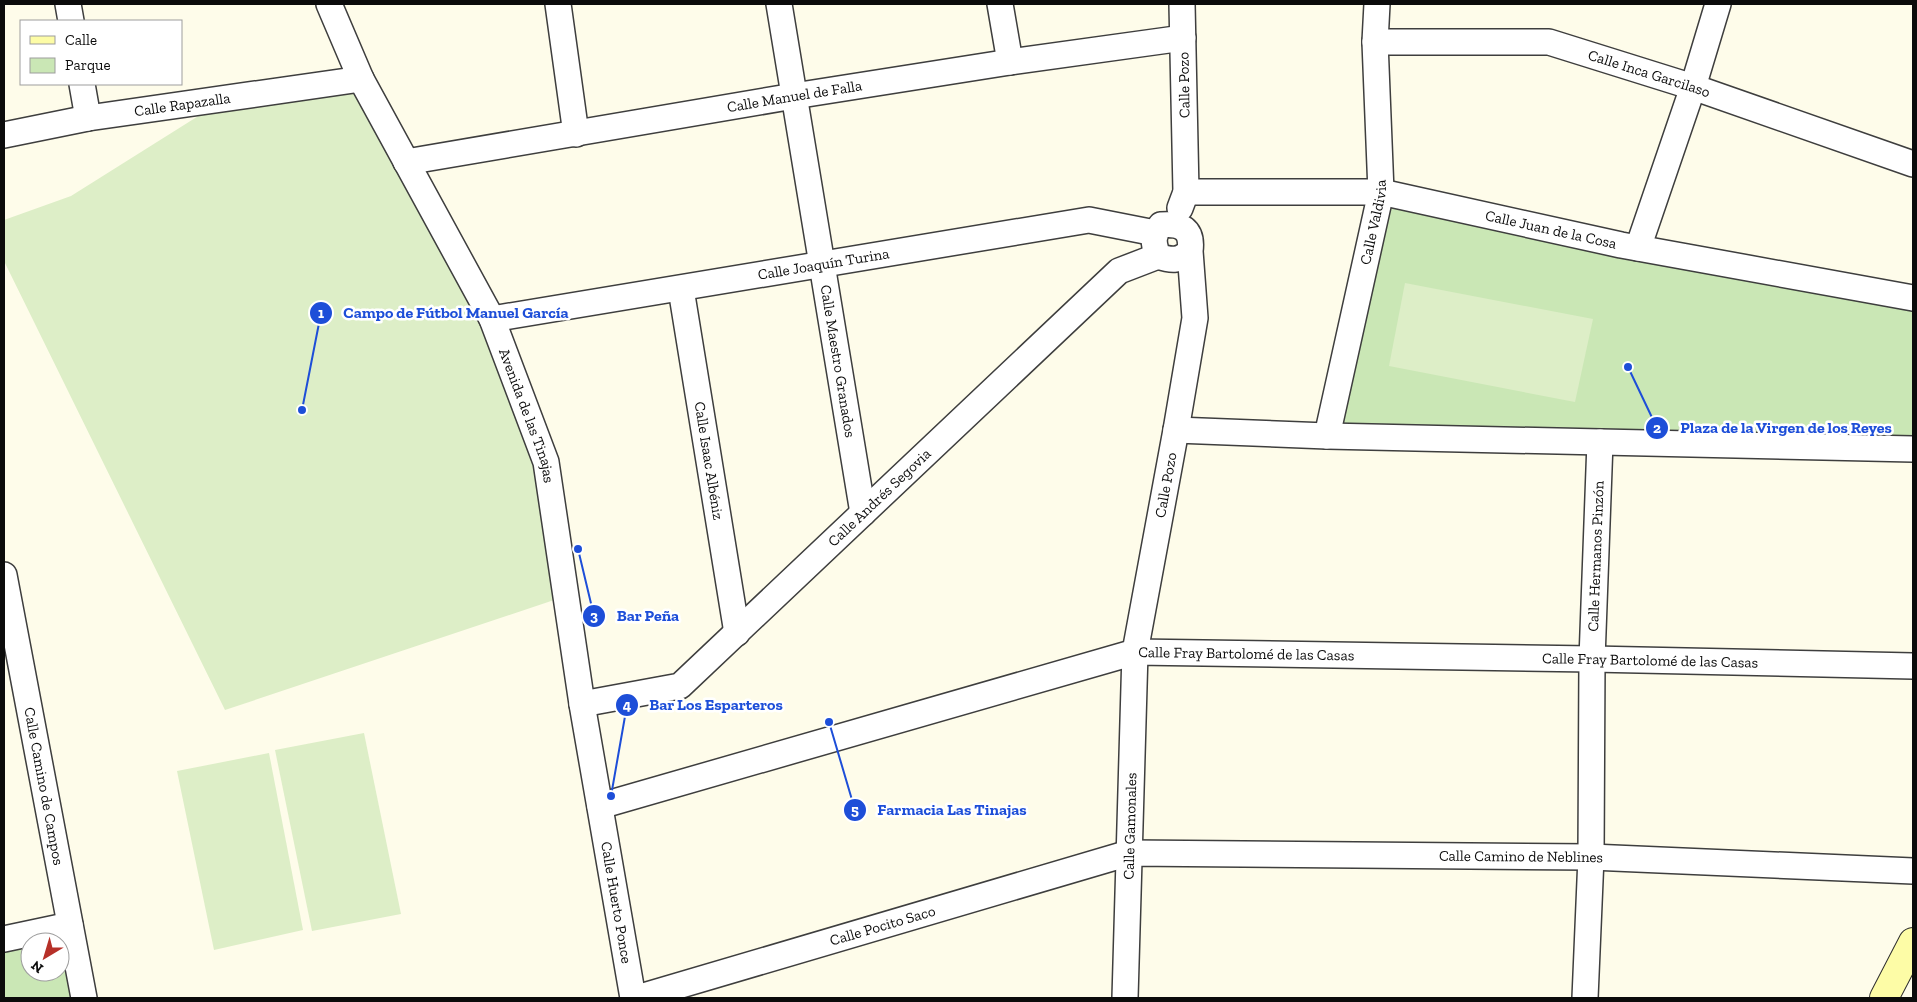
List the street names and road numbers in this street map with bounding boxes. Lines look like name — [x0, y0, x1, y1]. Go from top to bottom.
street label: Calle Inca Garcilaso — [1586, 46, 1713, 101]
street label: Calle Pozo — [1174, 52, 1194, 118]
street label: Calle Manuel de Falla — [726, 76, 863, 116]
street label: Calle Rapazalla — [133, 89, 232, 120]
street label: Calle Valdivia — [1356, 179, 1390, 266]
street label: Calle Juan de la Cosa — [1484, 206, 1618, 253]
street label: Calle Joaquín Turina — [756, 244, 891, 284]
street label: Calle Maestro Granados — [816, 283, 859, 439]
street label: Avenida de las Tinajas — [495, 346, 558, 484]
street label: Calle Isaac Albéniz — [690, 400, 727, 521]
street label: Calle Andrés Segovia — [824, 445, 935, 550]
street label: Calle Pozo — [1151, 451, 1181, 519]
street label: Calle Hermanos Pinzón — [1584, 480, 1608, 632]
street label: Calle Fray Bartolomé de las Casas — [1138, 643, 1354, 664]
street label: Calle Fray Bartolomé de las Casas — [1542, 649, 1758, 672]
street label: Calle Camino de Campos — [20, 706, 68, 867]
street label: Calle Gamonales — [1119, 772, 1141, 880]
street label: Calle Huerto Ponce — [597, 840, 636, 965]
street label: Calle Camino de Neblines — [1439, 847, 1604, 867]
street label: Calle Pocito Saco — [828, 901, 938, 950]

